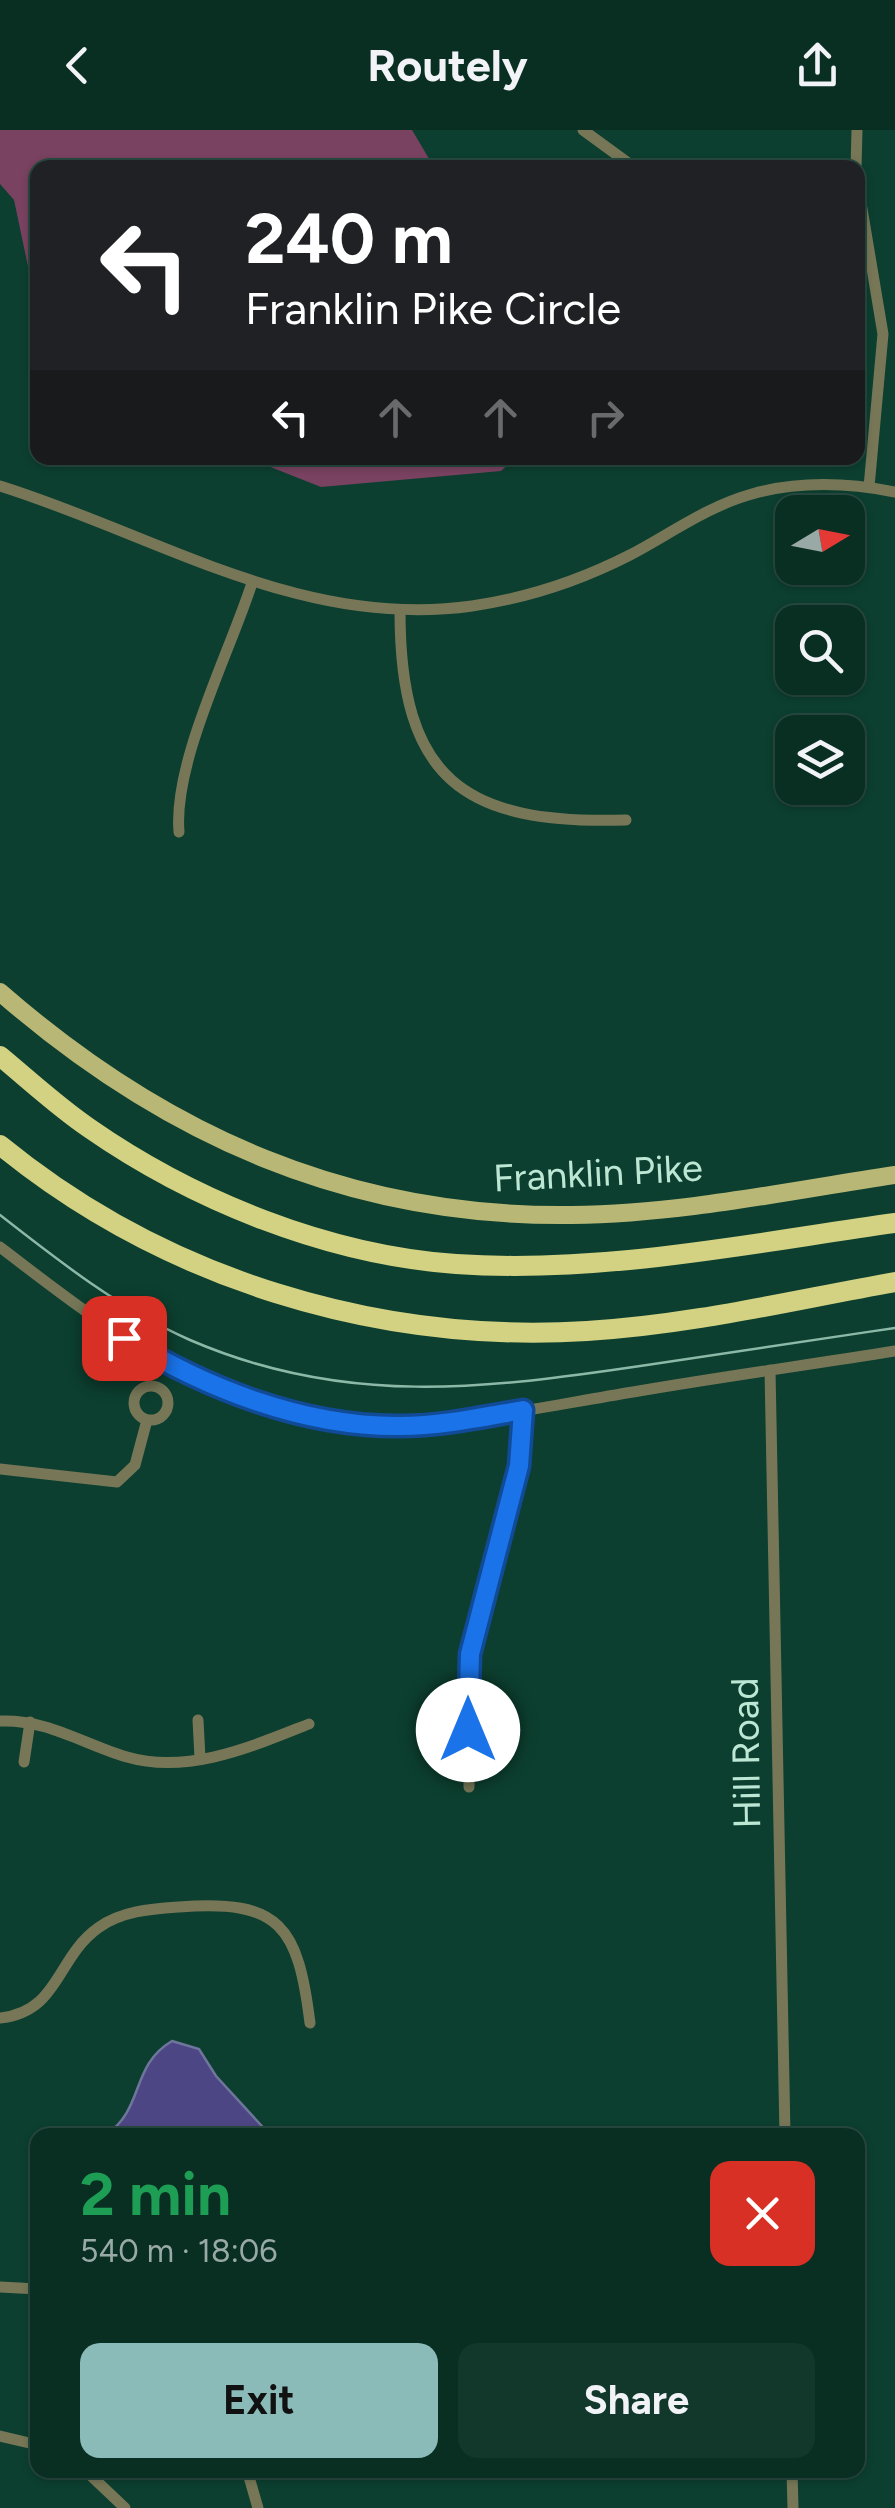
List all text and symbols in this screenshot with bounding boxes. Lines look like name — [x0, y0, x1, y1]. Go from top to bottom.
icon: back — [50, 38, 105, 93]
text: Routely — [367, 38, 528, 92]
icon: share — [790, 38, 845, 93]
text: 240 m — [245, 196, 453, 281]
icon: left — [80, 200, 210, 330]
text: Franklin Pike Circle — [245, 281, 621, 335]
icon: left — [263, 390, 318, 445]
icon: ahead — [368, 390, 423, 445]
icon: ahead — [473, 390, 528, 445]
icon: right — [578, 390, 633, 445]
north arrow — [775, 495, 865, 585]
map controls — [775, 495, 865, 805]
button: search — [775, 605, 865, 695]
button: layers — [775, 715, 865, 805]
street label: Franklin Pike — [492, 1145, 704, 1201]
pin — [82, 1296, 167, 1381]
icon: arrive — [97, 1311, 152, 1366]
street label: Hill Road — [722, 1677, 770, 1829]
position arrow — [416, 1678, 520, 1782]
text: 2 min — [80, 2158, 231, 2230]
button: close — [710, 2161, 815, 2266]
text: 540 m · 18:06 — [80, 2232, 277, 2270]
button: Exit — [80, 2343, 438, 2458]
button: Share — [458, 2343, 815, 2458]

